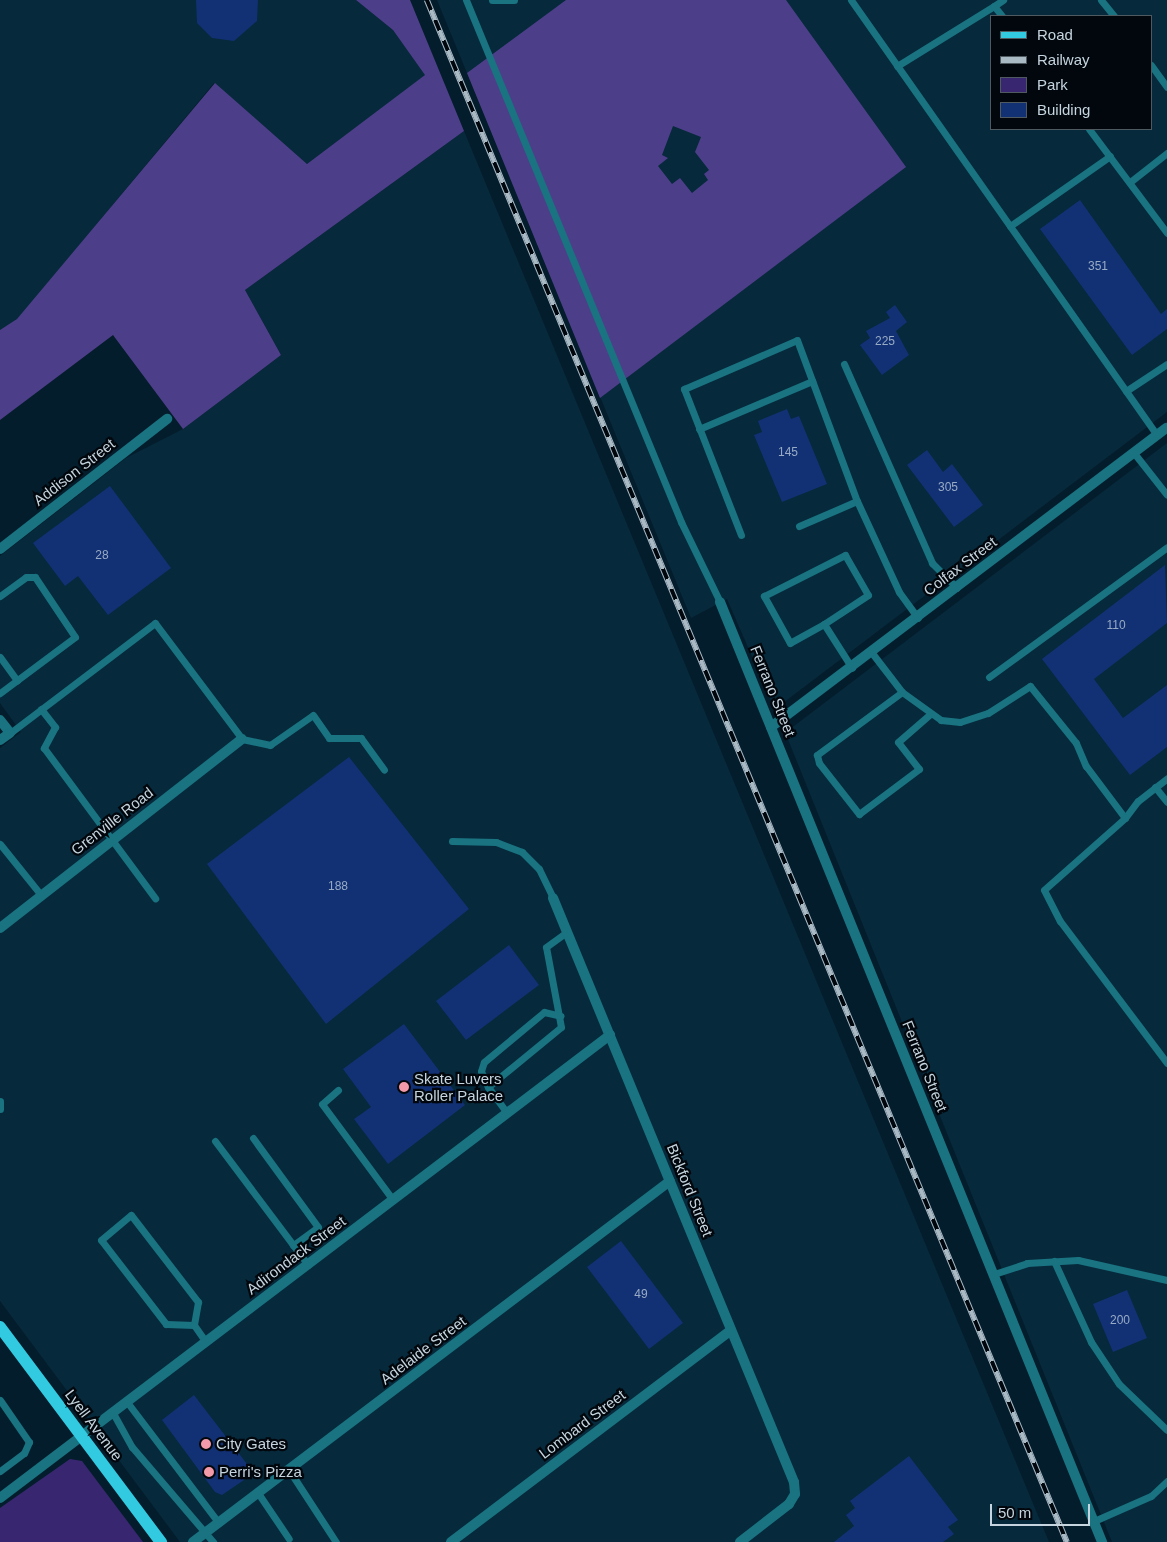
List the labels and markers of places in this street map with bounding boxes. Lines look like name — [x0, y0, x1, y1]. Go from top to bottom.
place label: Skate Luvers Roller Palace — [414, 1069, 503, 1104]
marker: Skate Luvers Roller Palace — [398, 1081, 410, 1093]
place label: City Gates — [216, 1435, 286, 1453]
marker: City Gates — [200, 1438, 212, 1450]
place label: Perri's Pizza — [219, 1463, 302, 1481]
marker: Perri's Pizza — [203, 1466, 215, 1478]

